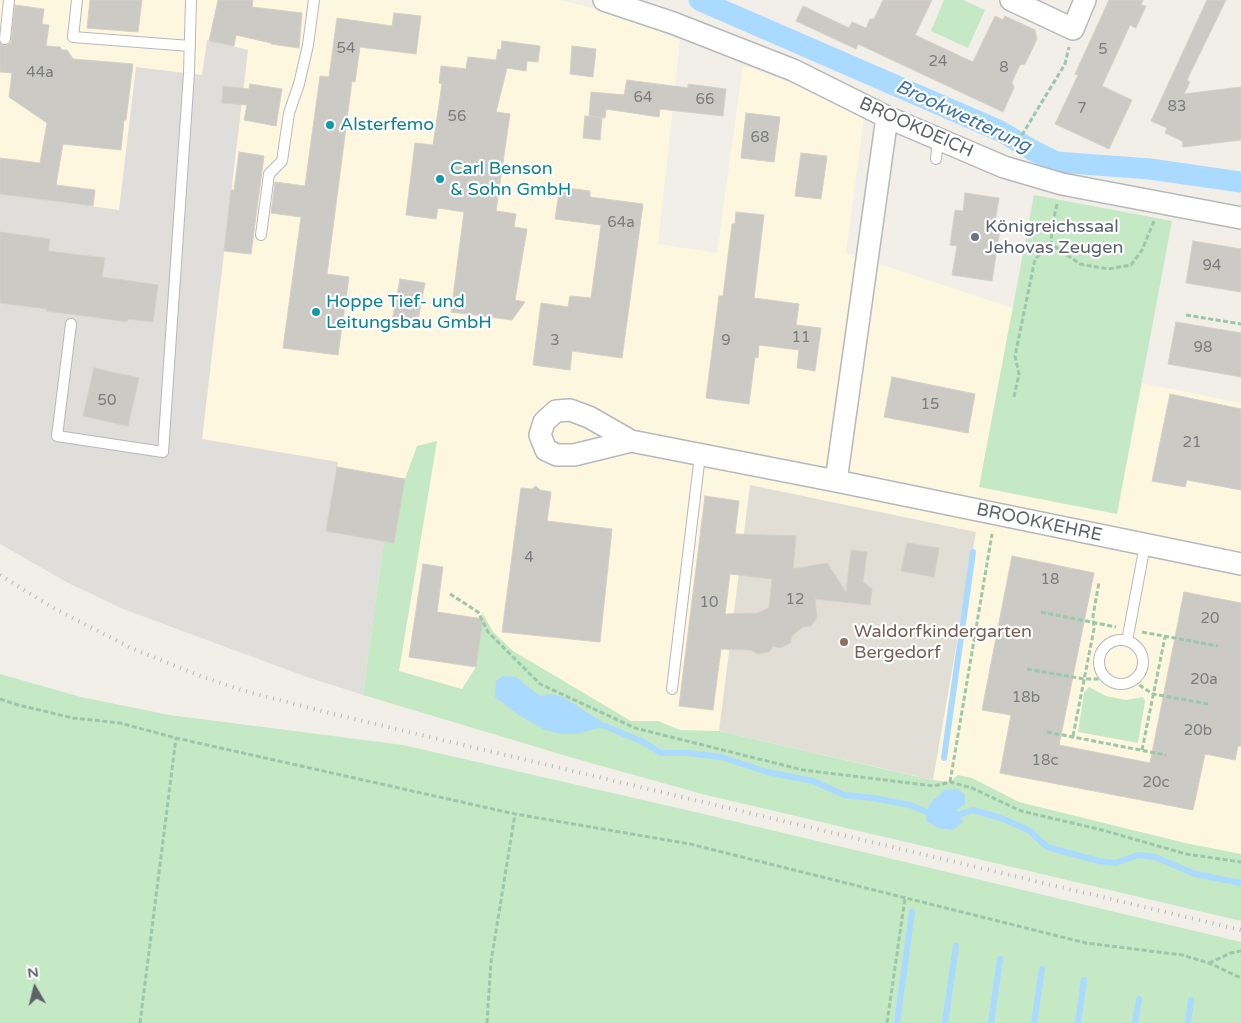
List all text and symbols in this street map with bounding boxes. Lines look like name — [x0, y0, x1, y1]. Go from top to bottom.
house number: 54 — [337, 40, 355, 58]
house number: 5 — [1098, 41, 1108, 59]
house number: 24 — [929, 53, 947, 71]
house number: 8 — [999, 59, 1009, 77]
house number: 44a — [26, 64, 54, 82]
water label: Brookwetterung — [892, 76, 1034, 158]
house number: 64 — [634, 89, 652, 107]
house number: 66 — [696, 91, 714, 109]
street label: BROOKDEICH — [856, 93, 976, 163]
house number: 83 — [1168, 98, 1186, 116]
house number: 7 — [1077, 100, 1087, 118]
house number: 56 — [448, 108, 466, 126]
place label: Alsterfemo — [340, 114, 434, 136]
marker: Alsterfemo — [324, 119, 336, 131]
house number: 68 — [751, 129, 769, 147]
place label: Carl Benson & Sohn GmbH — [450, 158, 571, 200]
marker: Carl Benson & Sohn GmbH — [434, 173, 446, 185]
house number: 64a — [607, 214, 635, 232]
place label: Königreichssaal Jehovas Zeugen — [985, 216, 1123, 258]
marker: Königreichssaal Jehovas Zeugen — [969, 231, 981, 243]
house number: 94 — [1203, 257, 1221, 275]
place label: Hoppe Tief- und Leitungsbau GmbH — [326, 291, 492, 334]
marker: Hoppe Tief- und Leitungsbau GmbH — [310, 306, 322, 318]
house number: 11 — [792, 329, 810, 347]
house number: 3 — [550, 332, 560, 350]
house number: 9 — [721, 332, 731, 350]
house number: 98 — [1194, 339, 1212, 357]
house number: 50 — [98, 392, 116, 410]
house number: 15 — [921, 396, 939, 414]
house number: 21 — [1183, 434, 1201, 452]
street label: BROOKKEHRE — [974, 499, 1104, 547]
house number: 4 — [524, 549, 534, 567]
house number: 18 — [1041, 571, 1059, 589]
house number: 12 — [786, 591, 804, 609]
house number: 10 — [700, 594, 718, 612]
house number: 20 — [1201, 610, 1219, 628]
place label: Waldorfkindergarten Bergedorf — [854, 621, 1032, 664]
marker: Waldorfkindergarten Bergedorf — [838, 636, 850, 648]
house number: 20a — [1190, 671, 1218, 689]
house number: 18b — [1012, 689, 1040, 707]
house number: 20b — [1184, 722, 1212, 740]
house number: 18c — [1032, 752, 1058, 770]
house number: 20c — [1143, 774, 1169, 792]
north arrow — [10, 963, 60, 1013]
text: N — [26, 963, 40, 982]

